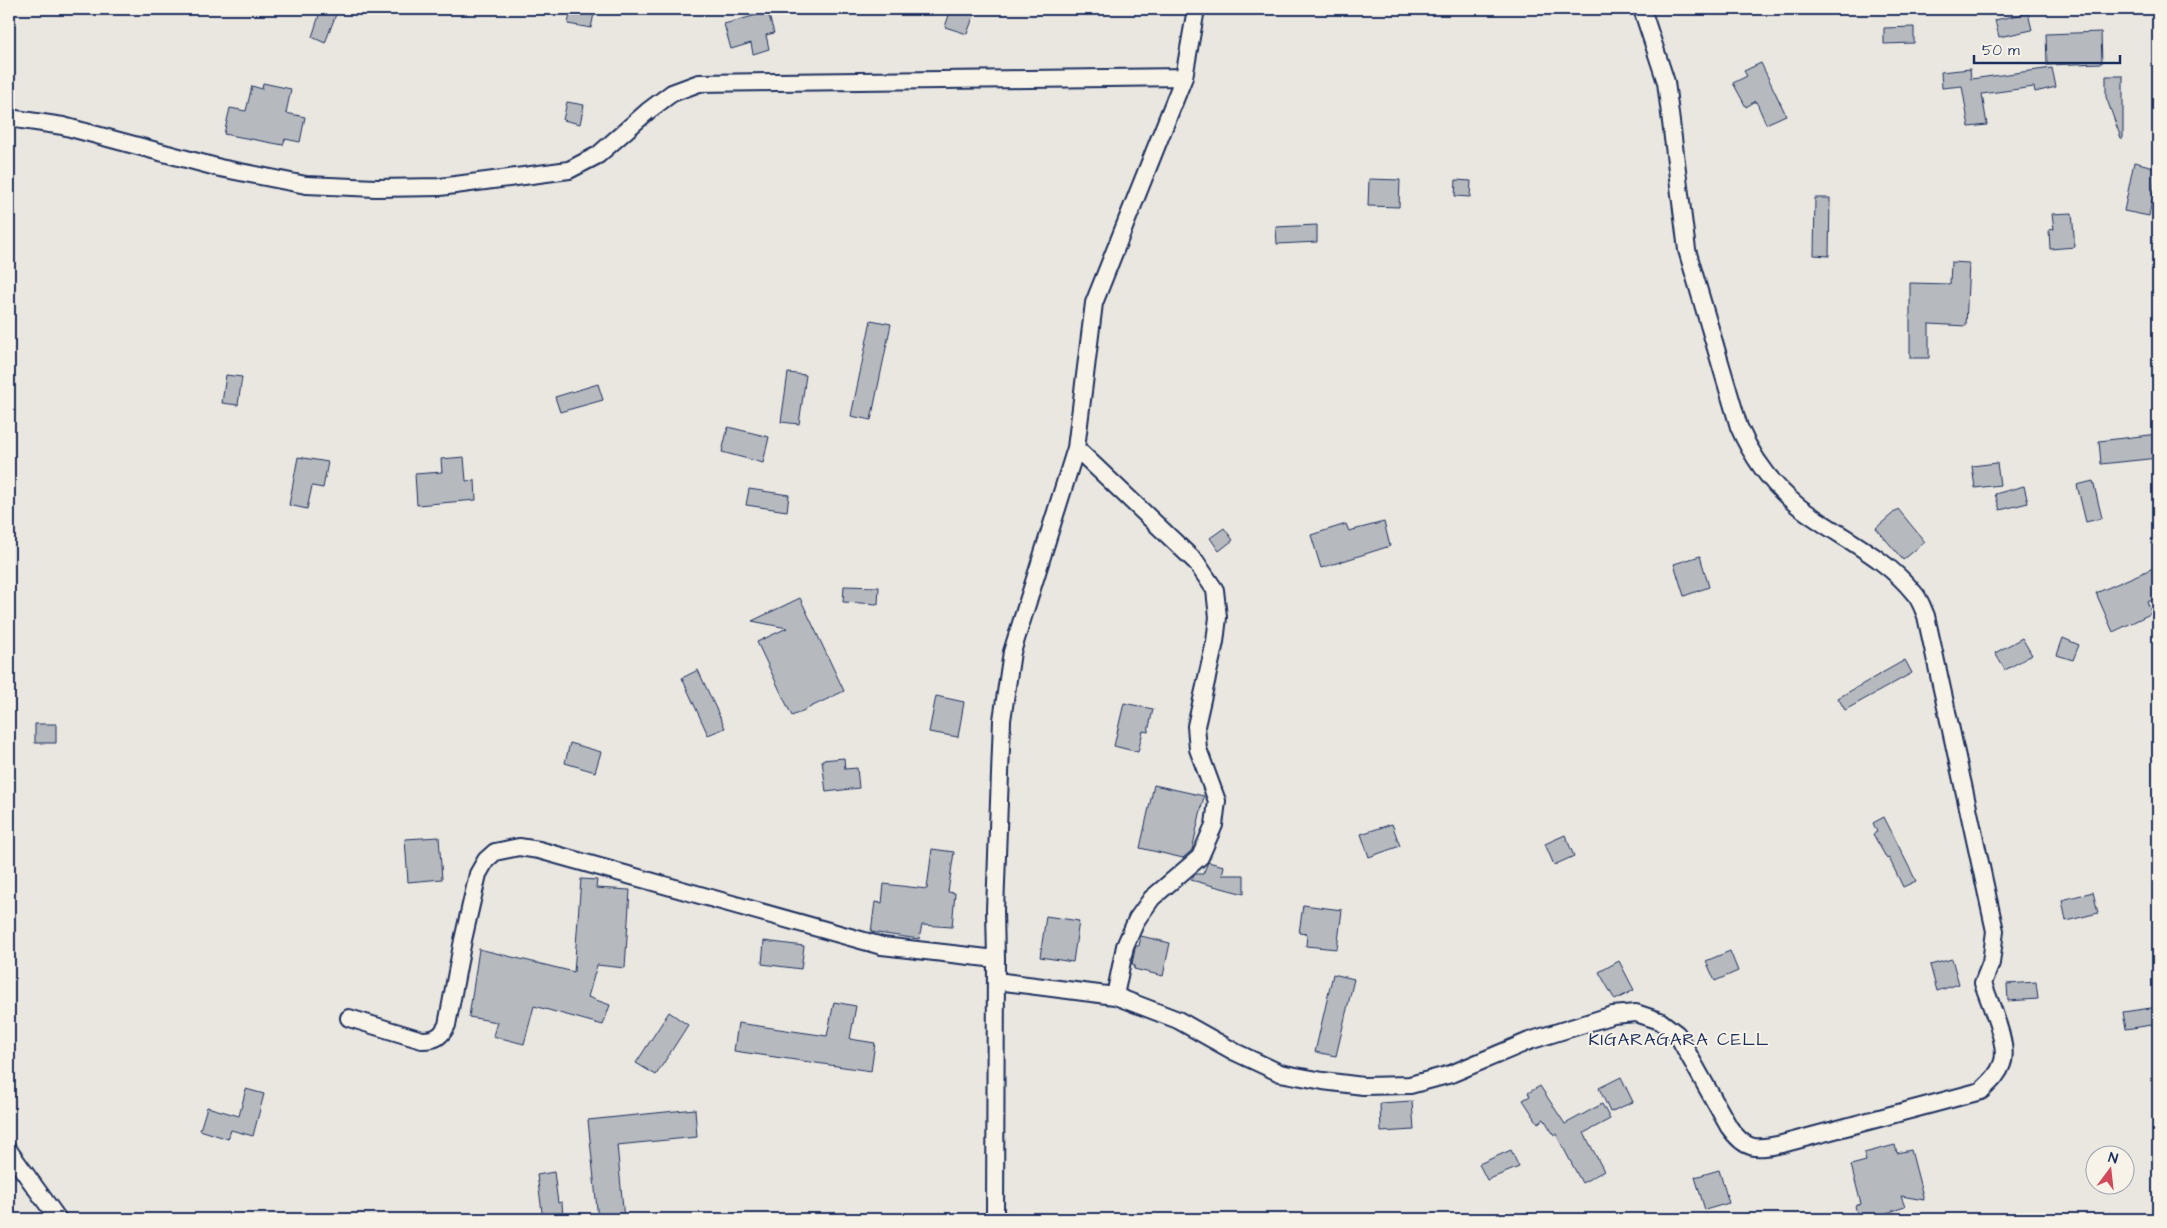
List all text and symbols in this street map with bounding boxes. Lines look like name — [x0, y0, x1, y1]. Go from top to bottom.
scale bar — [1974, 32, 2121, 64]
text: 50 m — [1982, 40, 2020, 61]
district label: KIGARAGARA CELL — [1589, 1027, 1769, 1052]
north arrow — [2084, 1146, 2134, 1196]
text: N — [2106, 1148, 2120, 1169]

